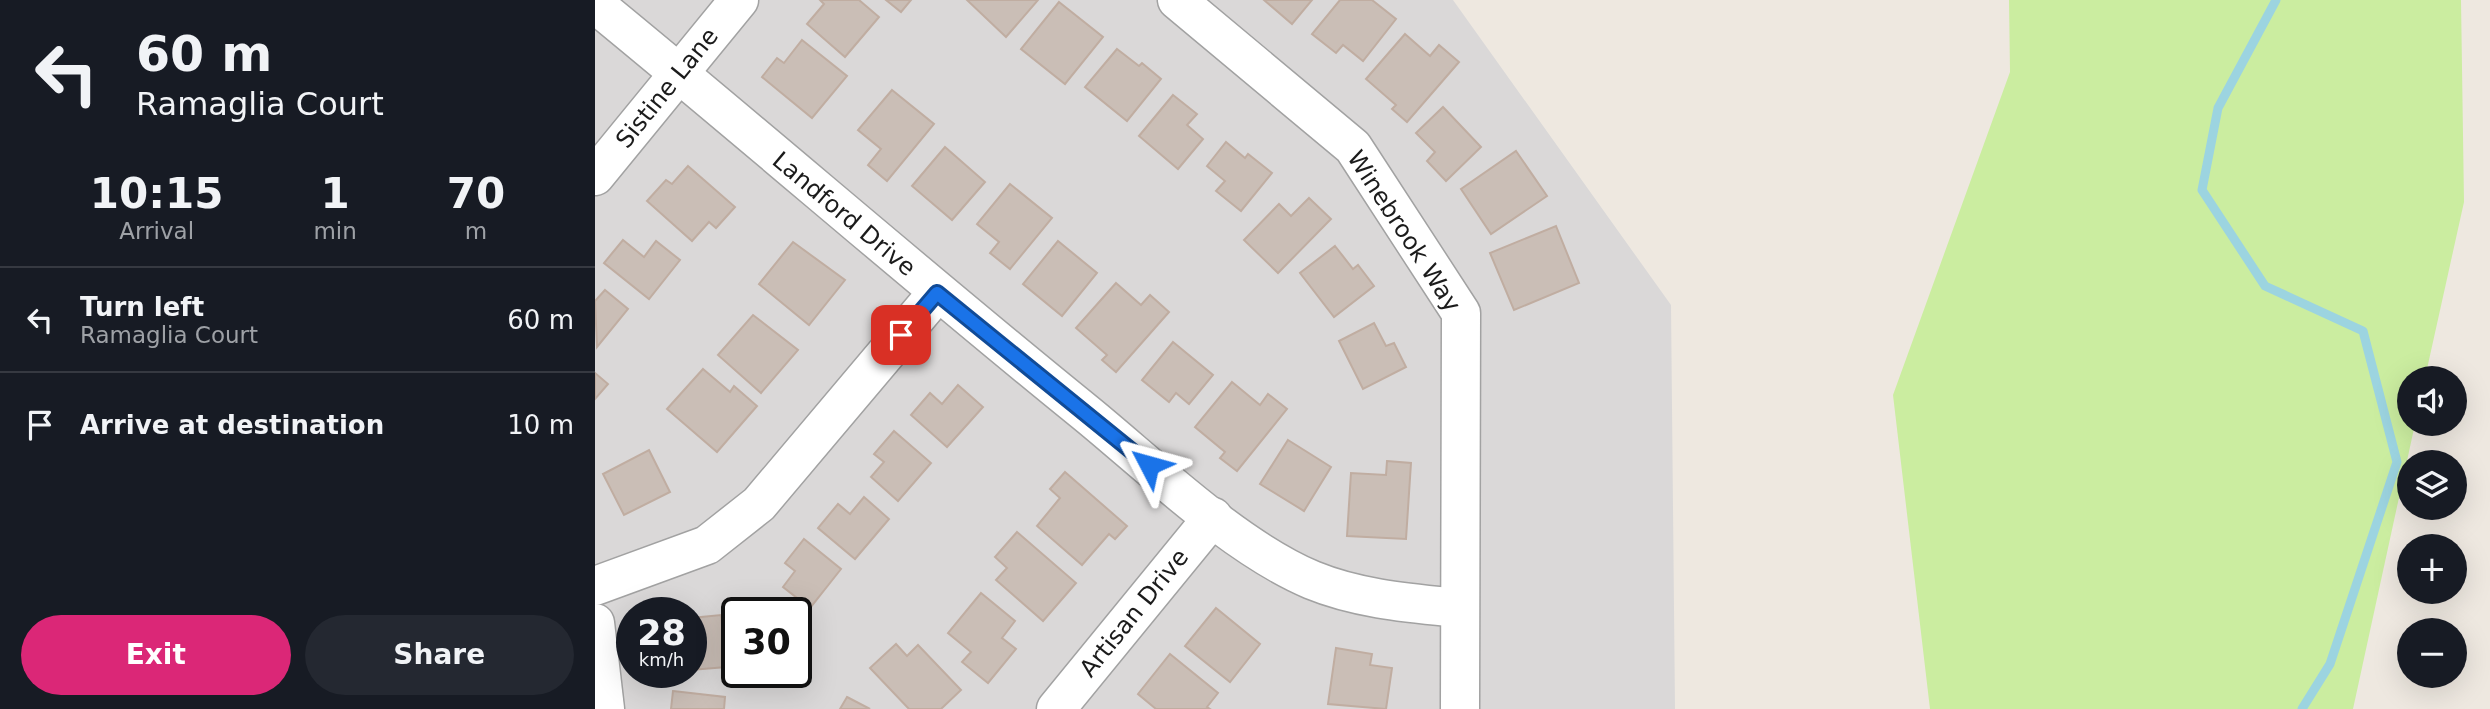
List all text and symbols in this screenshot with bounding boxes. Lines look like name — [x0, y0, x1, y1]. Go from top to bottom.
street label: Sistine Lane — [610, 22, 724, 154]
text: 60 m — [136, 26, 272, 83]
icon: left — [21, 28, 112, 119]
text: Ramaglia Court — [136, 85, 384, 123]
street label: Winebrook Way — [1341, 145, 1467, 317]
street label: Landford Drive — [767, 146, 921, 282]
text: 10:15 — [90, 169, 224, 218]
text: 1 — [320, 169, 350, 218]
text: 70 — [447, 169, 505, 218]
text: Arrival — [119, 218, 194, 244]
text: min — [313, 218, 357, 244]
text: m — [465, 218, 487, 244]
text: Turn left — [80, 292, 204, 322]
icon: left — [21, 301, 59, 339]
text: 60 m — [507, 305, 574, 335]
pin — [871, 305, 931, 365]
icon: arrive — [882, 316, 920, 354]
text: Ramaglia Court — [80, 322, 258, 348]
map controls — [2397, 366, 2467, 688]
button: sound — [2397, 366, 2467, 436]
icon: arrive — [21, 406, 59, 444]
text: Arrive at destination — [80, 410, 384, 440]
text: 10 m — [507, 410, 574, 440]
position arrow — [1112, 428, 1186, 502]
button: layers — [2397, 450, 2467, 520]
button: + — [2397, 534, 2467, 604]
street label: Artisan Drive — [1074, 543, 1194, 683]
speed limit sign: 30 — [721, 597, 812, 688]
text: 28 — [637, 613, 686, 653]
button: Exit — [21, 615, 291, 695]
button: Share — [305, 615, 574, 695]
button: − — [2397, 618, 2467, 688]
text: km/h — [639, 649, 684, 670]

